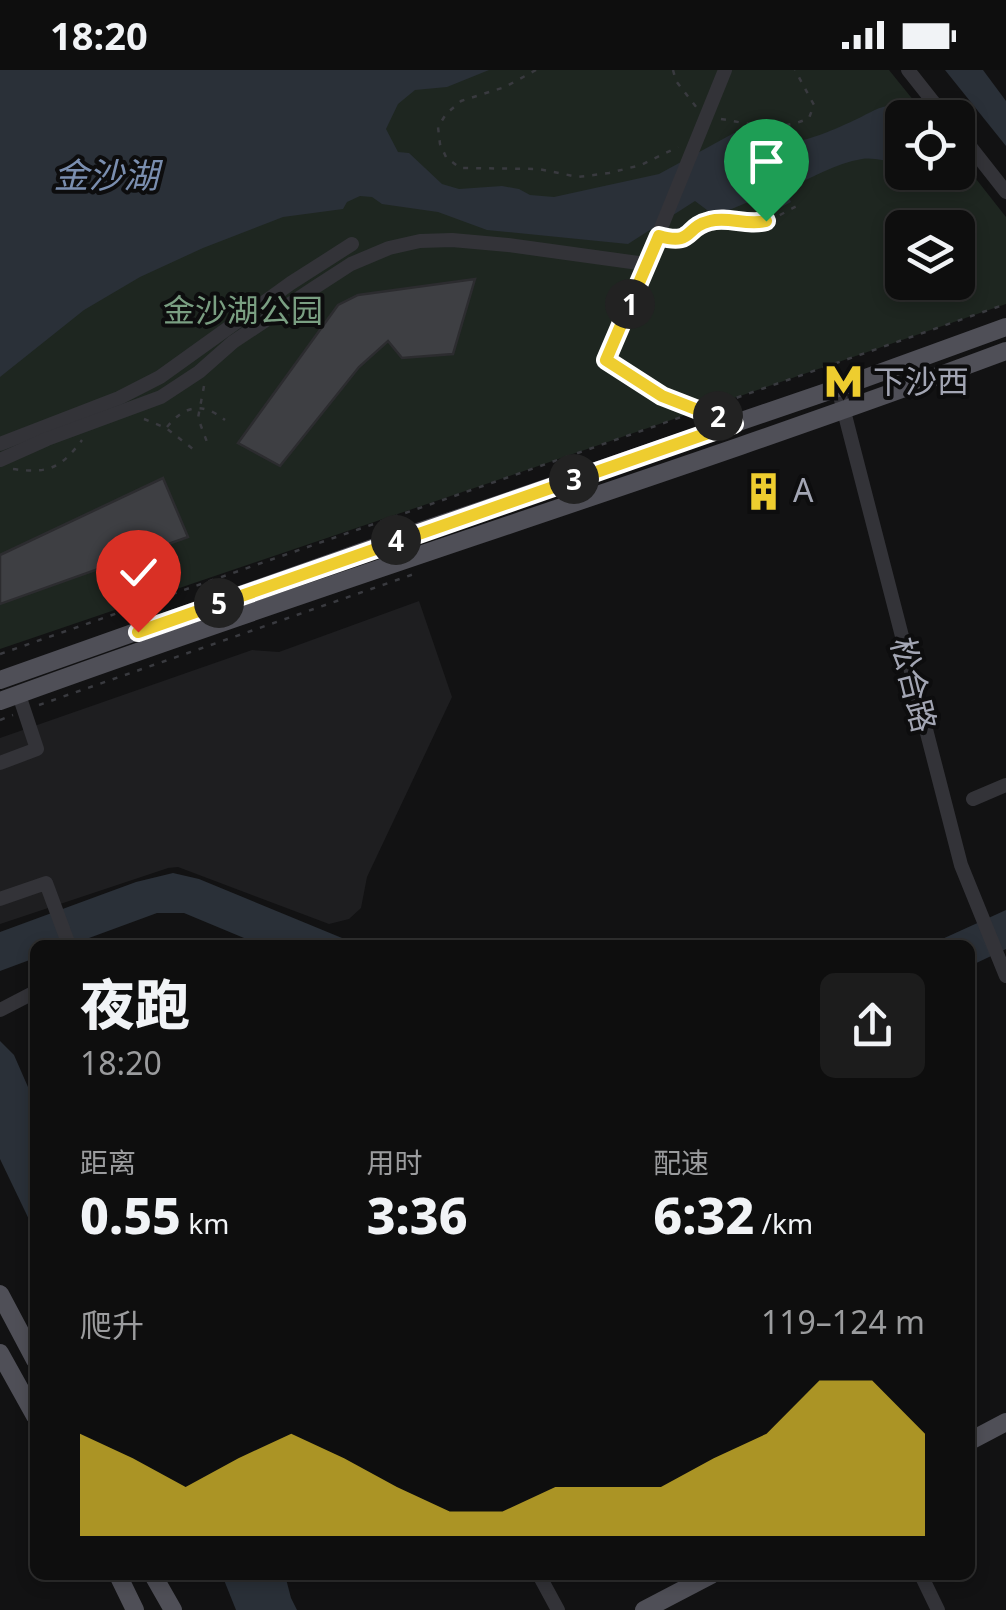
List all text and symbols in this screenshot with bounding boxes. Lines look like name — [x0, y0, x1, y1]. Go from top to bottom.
text: 18:20 — [50, 9, 148, 61]
map controls — [885, 100, 975, 300]
button: locate — [885, 100, 975, 190]
pin — [724, 119, 809, 222]
icon: arrive — [739, 134, 794, 189]
water label: 金沙湖 — [53, 151, 163, 198]
button: layers — [885, 210, 975, 300]
pin: 1 — [605, 279, 655, 329]
text: 1 — [622, 285, 638, 323]
park label: 金沙湖公园 — [163, 288, 323, 331]
place label: 下沙西 — [873, 359, 969, 402]
metro station icon: 下沙西 — [822, 361, 864, 403]
pin: 2 — [693, 391, 743, 441]
text: 2 — [710, 397, 726, 435]
pin: 3 — [549, 454, 599, 504]
text: 3 — [566, 460, 582, 498]
place label: A — [793, 468, 814, 511]
building icon: A — [742, 470, 784, 512]
pin: 4 — [371, 515, 421, 565]
text: 4 — [388, 521, 404, 559]
pin — [96, 530, 181, 633]
icon: check — [111, 545, 166, 600]
pin: 5 — [194, 578, 244, 628]
text: 5 — [211, 584, 227, 622]
street label: 松合路 — [882, 633, 947, 736]
text: 夜跑 — [80, 966, 190, 1041]
button: share — [820, 973, 925, 1078]
text: 18:20 — [80, 1041, 162, 1084]
text: 距离 — [80, 1143, 136, 1181]
text: 用时 — [367, 1143, 423, 1181]
text: 配速 — [653, 1143, 709, 1181]
text: 0.55 — [80, 1181, 181, 1249]
text: 3:36 — [367, 1181, 468, 1249]
text: 6:32 — [653, 1181, 754, 1249]
text: km — [181, 1204, 229, 1242]
text: /km — [754, 1204, 813, 1242]
text: 119–124 m — [761, 1300, 925, 1343]
text: 爬升 — [80, 1303, 144, 1346]

